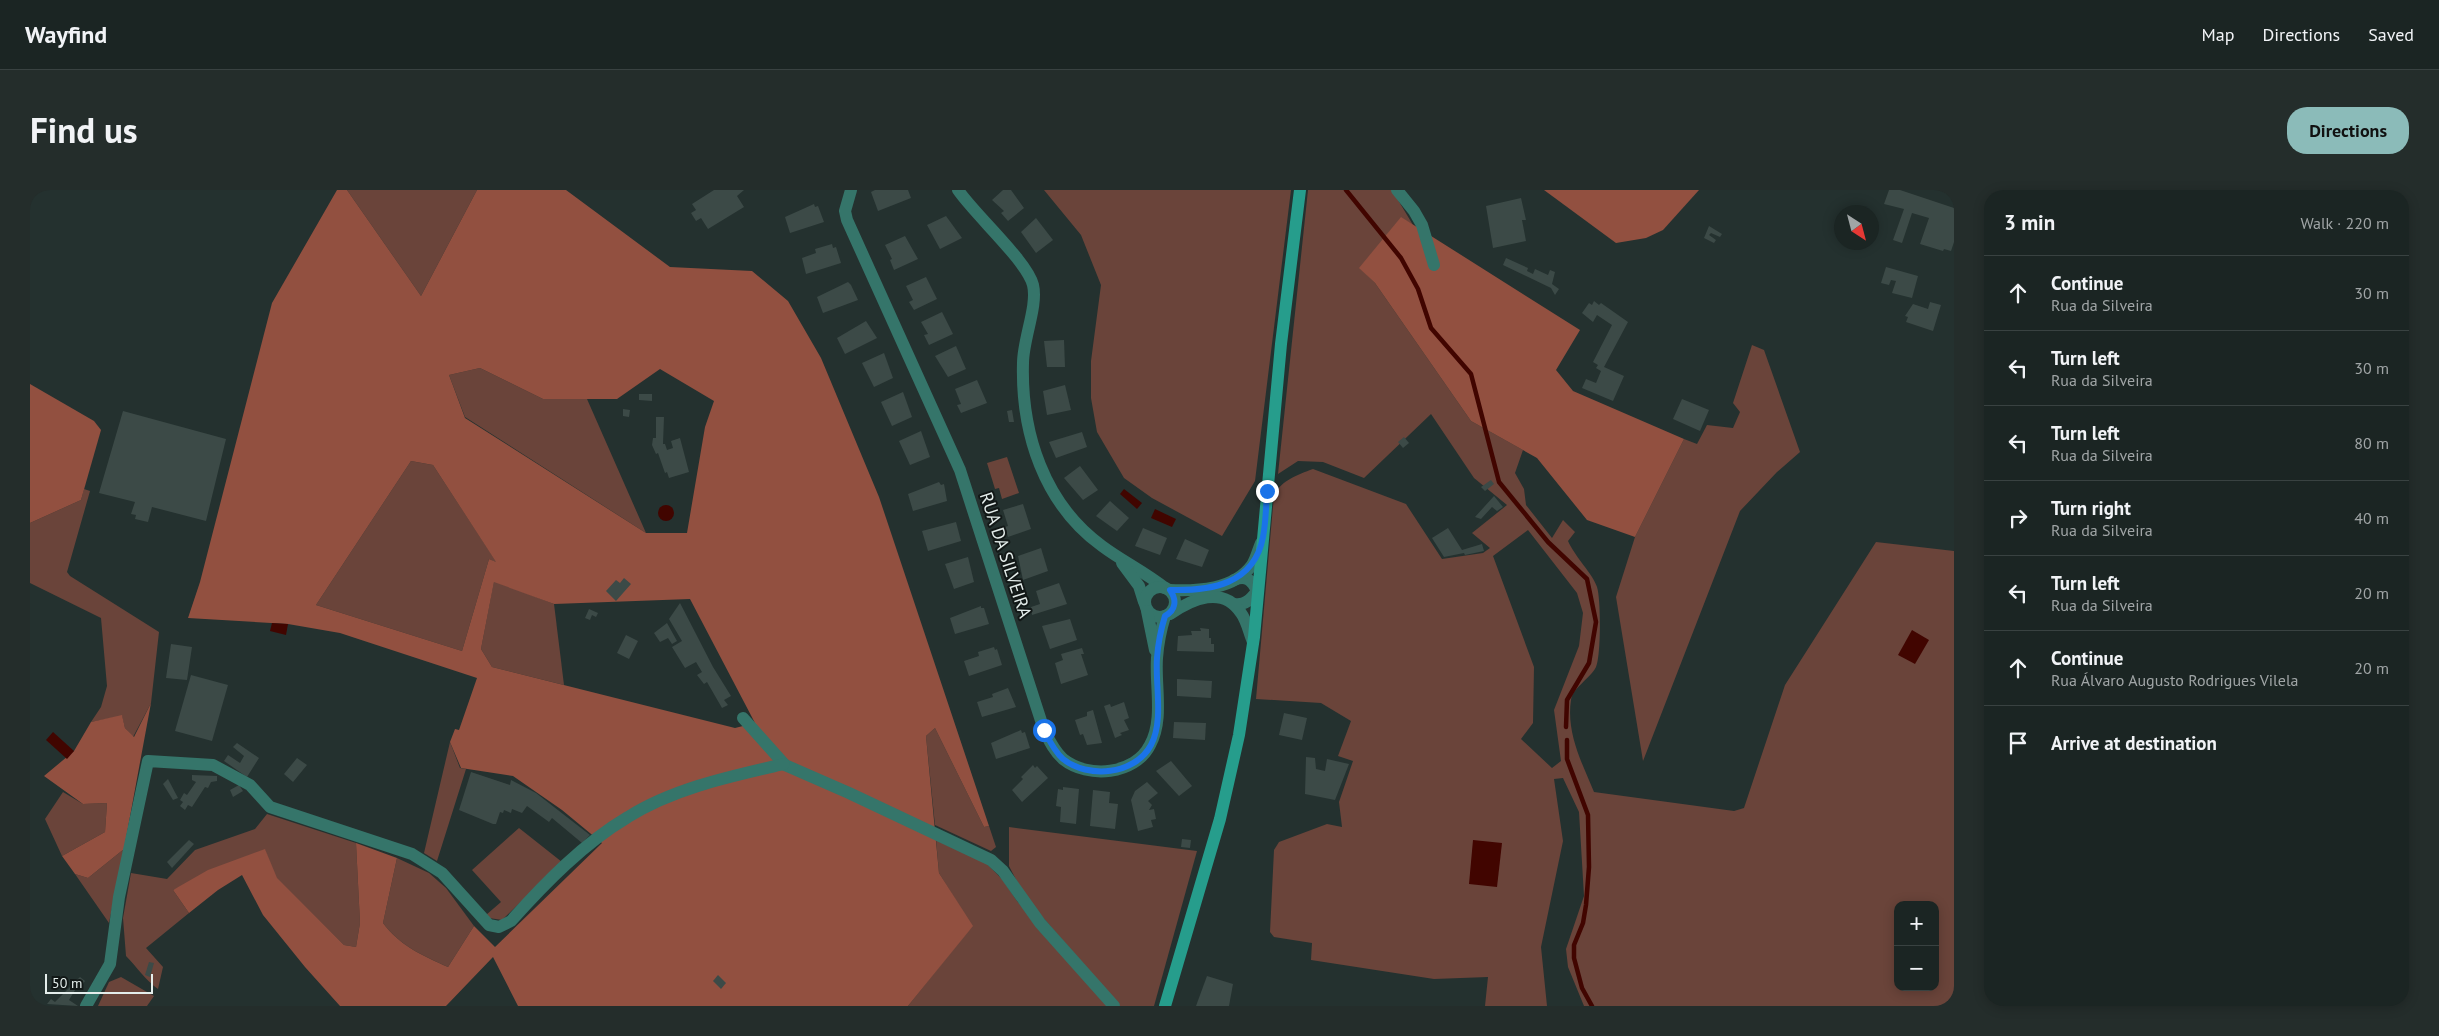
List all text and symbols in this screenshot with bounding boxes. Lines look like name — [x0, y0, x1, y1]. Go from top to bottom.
text: Wayfind — [25, 19, 107, 50]
text: Map — [2202, 23, 2234, 46]
text: Directions — [2262, 23, 2340, 46]
text: Saved — [2368, 23, 2414, 46]
text: Find us — [30, 107, 138, 153]
button: Directions — [2287, 107, 2409, 154]
north arrow — [1834, 205, 1879, 250]
text: 3 min — [2004, 209, 2055, 236]
text: Walk · 220 m — [2300, 213, 2389, 233]
text: Continue — [2051, 271, 2123, 295]
icon: ahead — [2004, 279, 2032, 307]
text: 30 m — [2354, 283, 2389, 303]
text: Rua da Silveira — [2051, 295, 2153, 315]
text: Turn left — [2051, 346, 2120, 370]
icon: left — [2004, 354, 2032, 382]
text: 30 m — [2354, 358, 2389, 378]
text: Rua da Silveira — [2051, 370, 2153, 390]
text: Turn left — [2051, 421, 2120, 445]
icon: left — [2004, 429, 2032, 457]
text: 80 m — [2354, 433, 2389, 453]
text: Rua da Silveira — [2051, 445, 2153, 465]
route end — [1256, 480, 1279, 503]
street label: RUA DA SILVEIRA — [975, 489, 1037, 621]
text: Turn right — [2051, 496, 2131, 520]
icon: right — [2004, 504, 2032, 532]
text: 40 m — [2354, 508, 2389, 528]
text: Rua da Silveira — [2051, 520, 2153, 540]
text: Turn left — [2051, 571, 2120, 595]
icon: left — [2004, 579, 2032, 607]
text: 20 m — [2354, 583, 2389, 603]
text: Rua da Silveira — [2051, 595, 2153, 615]
text: Continue — [2051, 646, 2123, 670]
icon: ahead — [2004, 654, 2032, 682]
text: 20 m — [2354, 658, 2389, 678]
text: Rua Álvaro Augusto Rodrigues Vilela — [2051, 670, 2299, 690]
route start — [1033, 719, 1056, 742]
icon: arrive — [2004, 729, 2032, 757]
text: Arrive at destination — [2051, 731, 2217, 755]
map controls — [1894, 901, 1939, 991]
button: + — [1894, 901, 1939, 946]
button: − — [1894, 946, 1939, 991]
scale bar — [45, 971, 152, 994]
text: 50 m — [52, 974, 82, 992]

